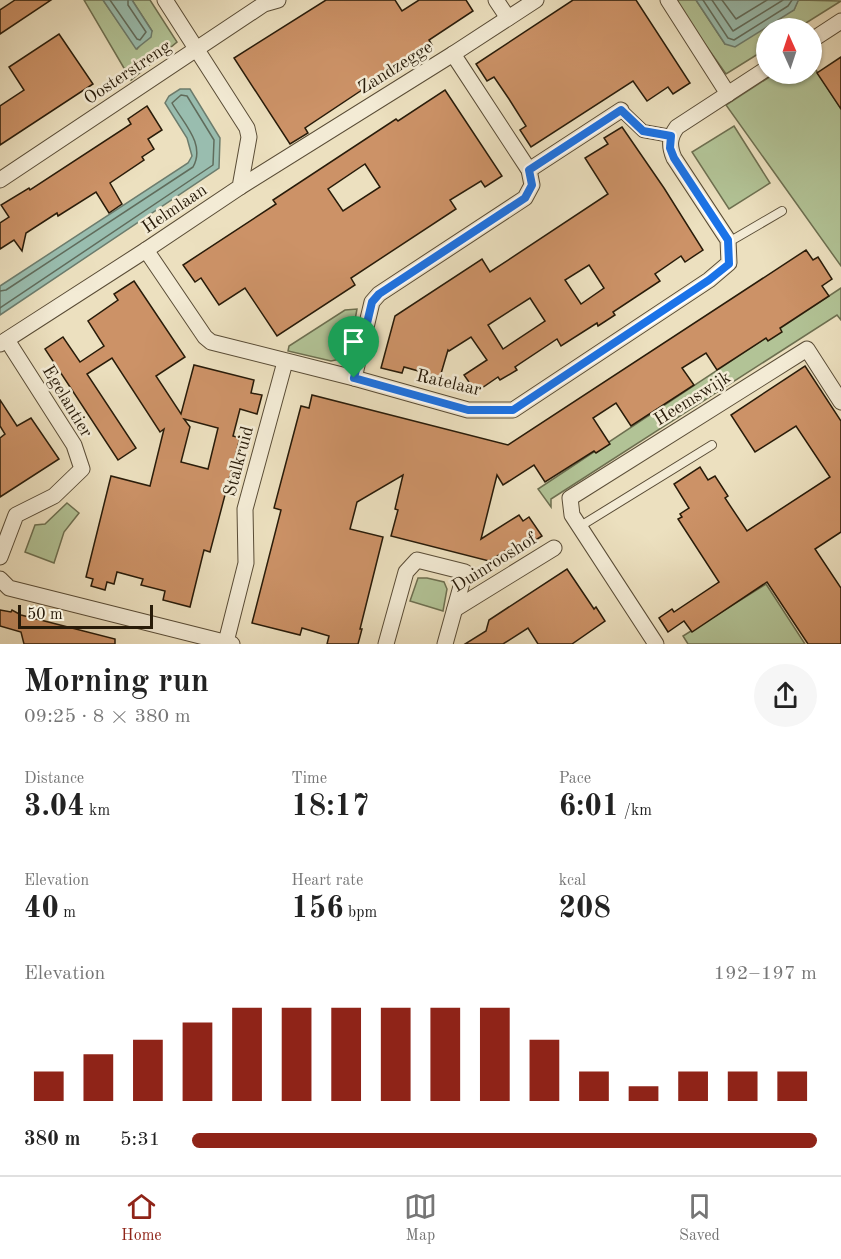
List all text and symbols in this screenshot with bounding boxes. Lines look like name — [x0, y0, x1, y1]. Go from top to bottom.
north arrow — [756, 18, 822, 84]
map controls — [756, 18, 822, 84]
street label: Oosterstreng — [81, 37, 174, 108]
street label: Zandzegge — [355, 38, 436, 98]
street label: Helmlaan — [139, 181, 210, 237]
pin — [328, 316, 379, 378]
icon: arrive — [337, 325, 370, 358]
street label: Egelantier — [39, 362, 96, 441]
street label: Ratelaar — [414, 367, 484, 399]
street label: Heemswijk — [651, 368, 734, 429]
street label: Stalkruid — [221, 424, 257, 498]
street label: Duinrooshof — [449, 529, 541, 596]
scale bar — [18, 602, 153, 630]
text: 50 m — [27, 607, 63, 623]
button: share — [754, 664, 817, 727]
text: Morning run — [24, 666, 209, 699]
text: 09:25 · 8 × 380 m — [24, 707, 191, 727]
text: Distance — [24, 771, 84, 787]
text: Time — [291, 771, 327, 787]
text: Pace — [559, 771, 591, 787]
text: 3.04 — [24, 792, 85, 822]
text: 18:17 — [291, 792, 369, 822]
text: 6:01 — [559, 792, 619, 822]
text: km — [85, 803, 110, 819]
text: /km — [619, 803, 652, 819]
text: Elevation — [24, 873, 89, 889]
text: Heart rate — [291, 873, 363, 889]
text: kcal — [559, 873, 586, 889]
text: 40 — [24, 894, 59, 924]
text: 156 — [291, 894, 344, 924]
text: 208 — [559, 894, 611, 924]
text: m — [59, 905, 76, 921]
text: bpm — [344, 905, 377, 921]
text: Elevation — [24, 964, 105, 984]
text: 192–197 m — [714, 964, 817, 984]
text: 380 m — [24, 1130, 80, 1150]
text: 5:31 — [120, 1130, 160, 1150]
tab: Home — [121, 1190, 162, 1246]
tab: Map — [404, 1190, 437, 1246]
tab: Saved — [679, 1190, 720, 1246]

